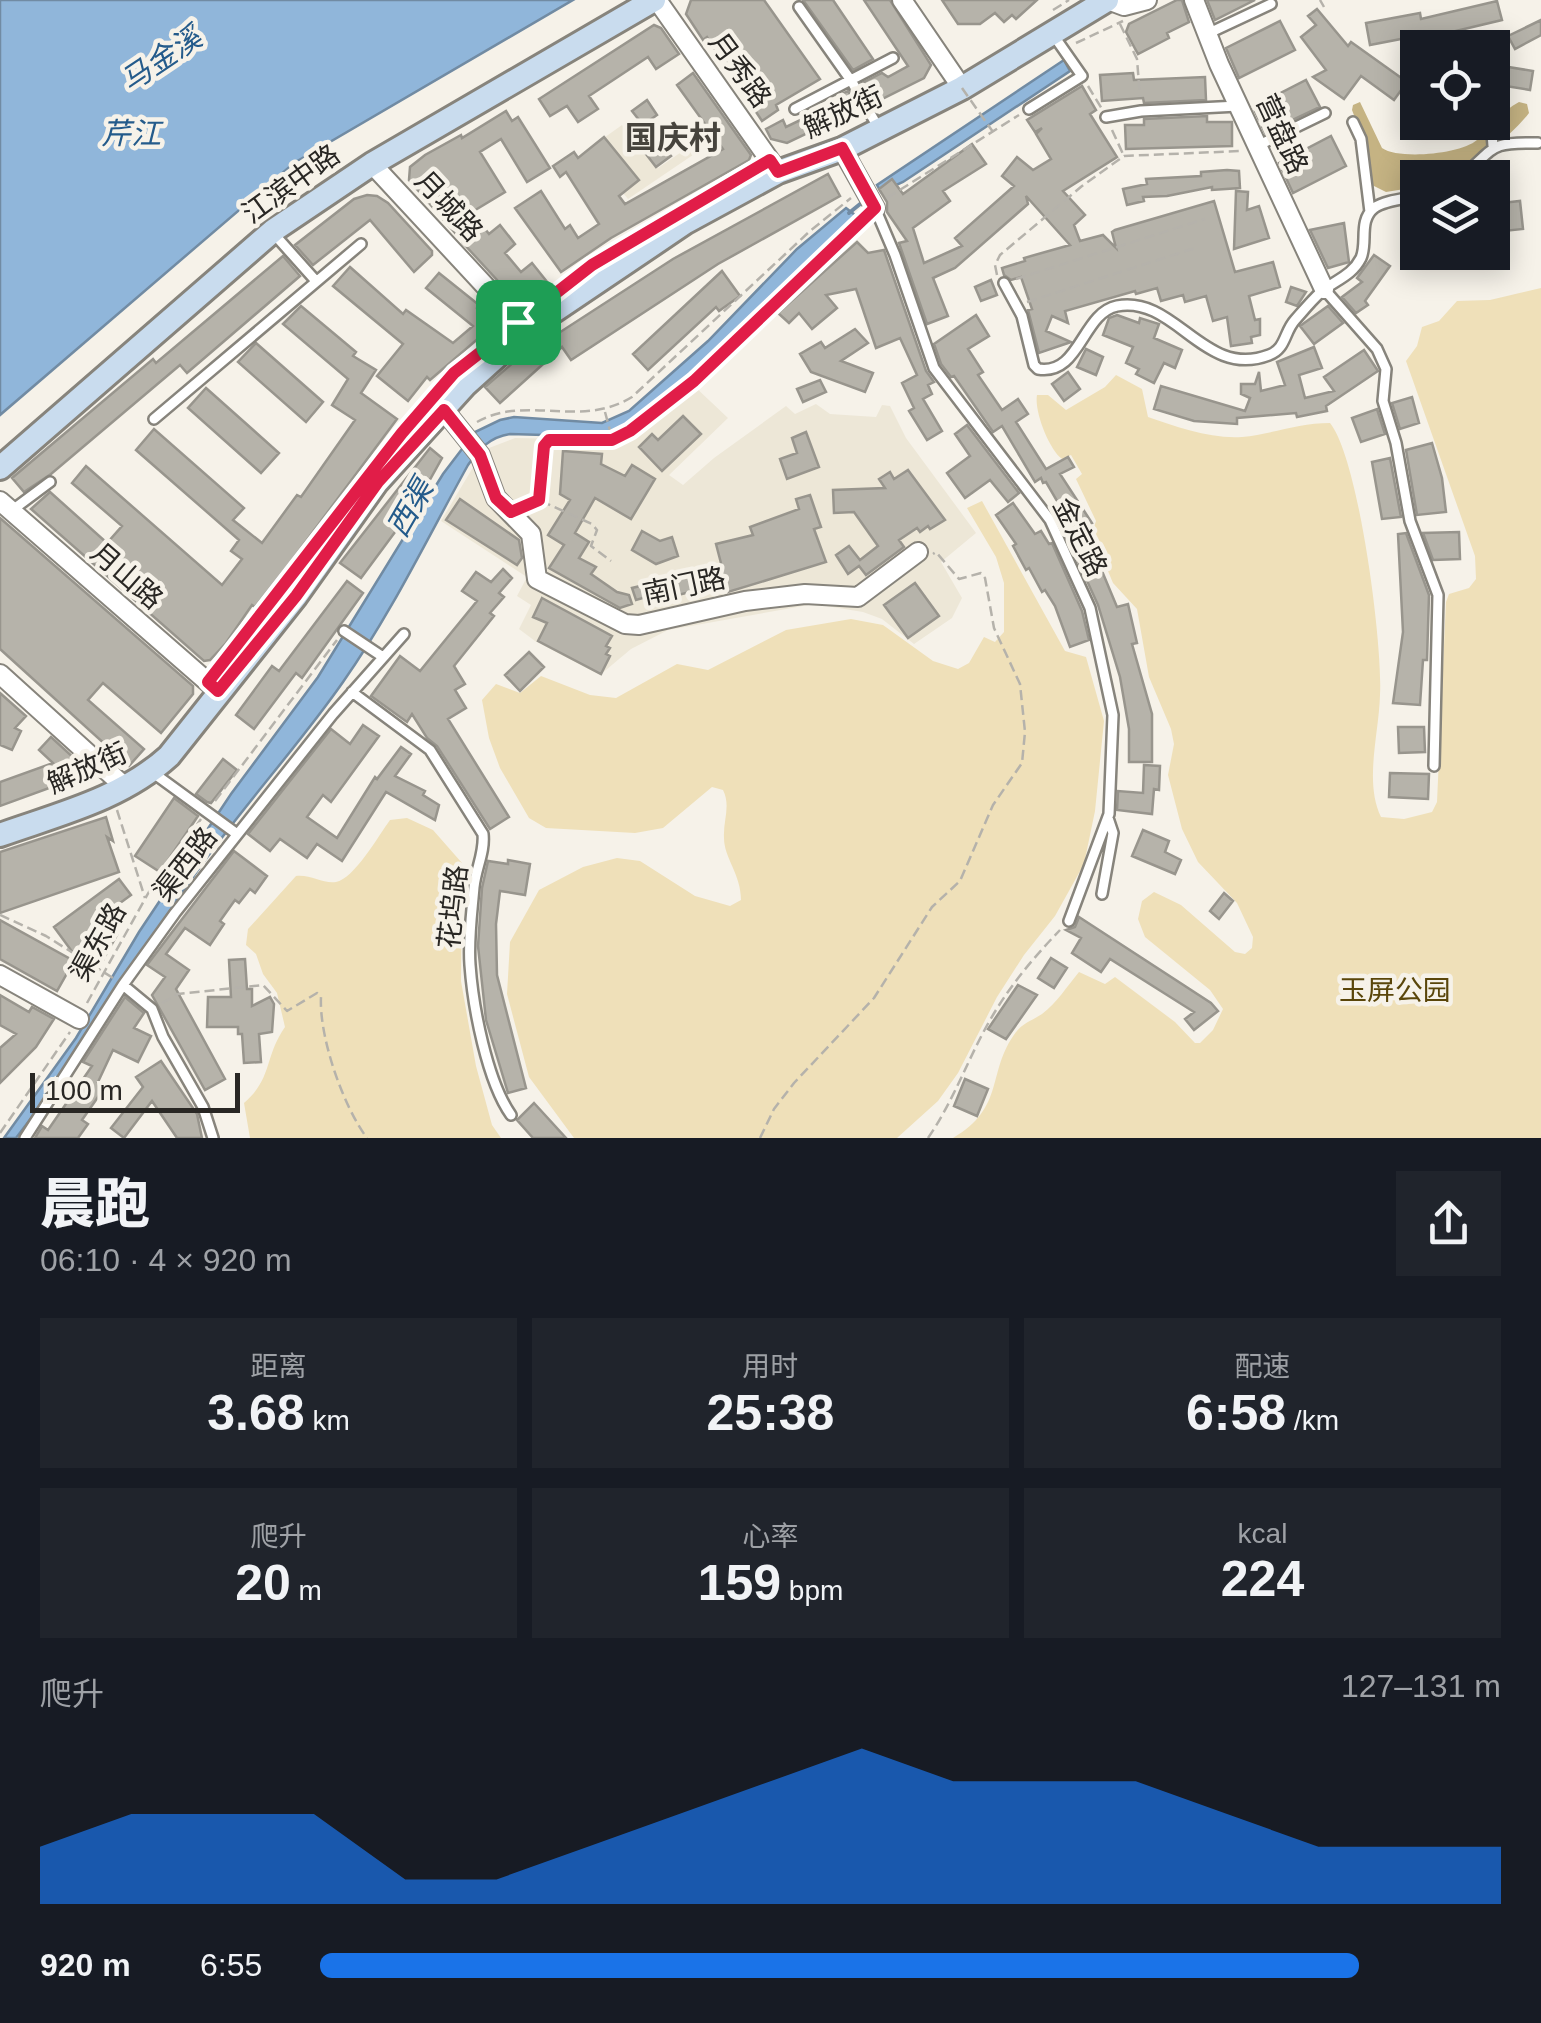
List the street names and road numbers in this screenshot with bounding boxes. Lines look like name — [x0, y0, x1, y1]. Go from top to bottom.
street label: 月秀路 — [703, 27, 777, 113]
street label: 解放街 — [798, 80, 888, 144]
street label: 营盘路 — [1250, 89, 1314, 179]
street label: 江滨中路 — [237, 139, 345, 229]
street label: 月城路 — [409, 165, 489, 247]
street label: 金定路 — [1047, 493, 1113, 581]
street label: 月山路 — [85, 537, 169, 615]
street label: 南门路 — [640, 562, 728, 610]
street label: 解放街 — [42, 737, 132, 799]
street label: 渠西路 — [147, 821, 223, 907]
street label: 花坞路 — [433, 864, 473, 950]
street label: 渠东路 — [64, 898, 132, 986]

